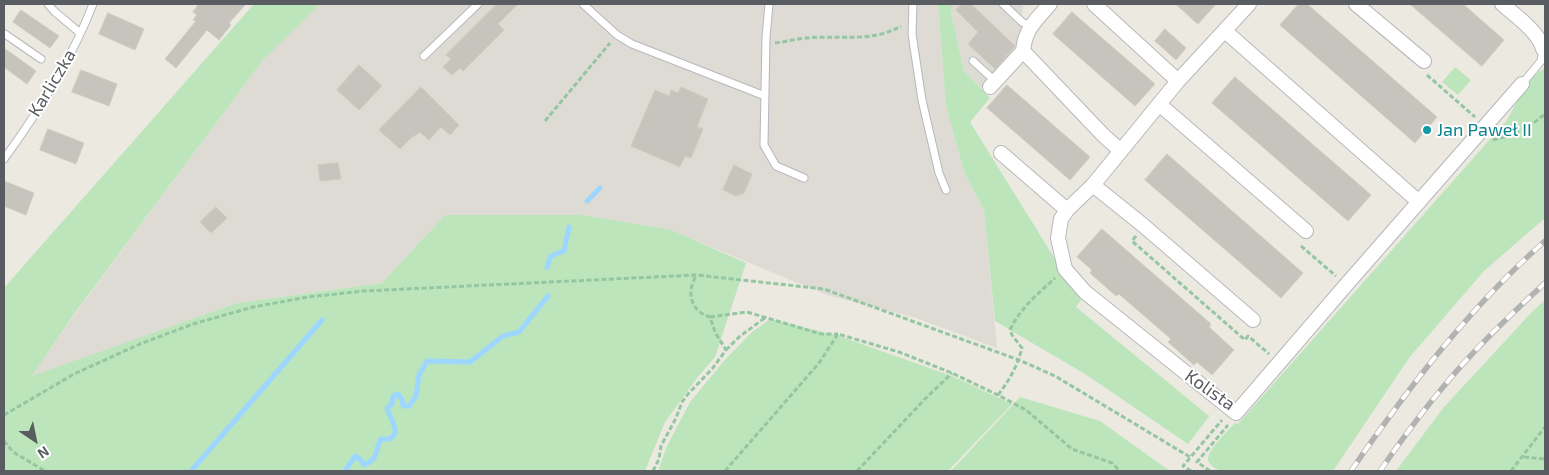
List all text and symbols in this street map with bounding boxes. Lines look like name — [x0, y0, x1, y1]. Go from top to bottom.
street label: Karliczka — [24, 45, 80, 121]
place label: Jan Paweł II — [1437, 119, 1532, 141]
marker: Jan Paweł II — [1421, 124, 1433, 136]
street label: Kolista — [1181, 365, 1239, 415]
north arrow — [10, 415, 60, 465]
text: N — [35, 443, 53, 463]

